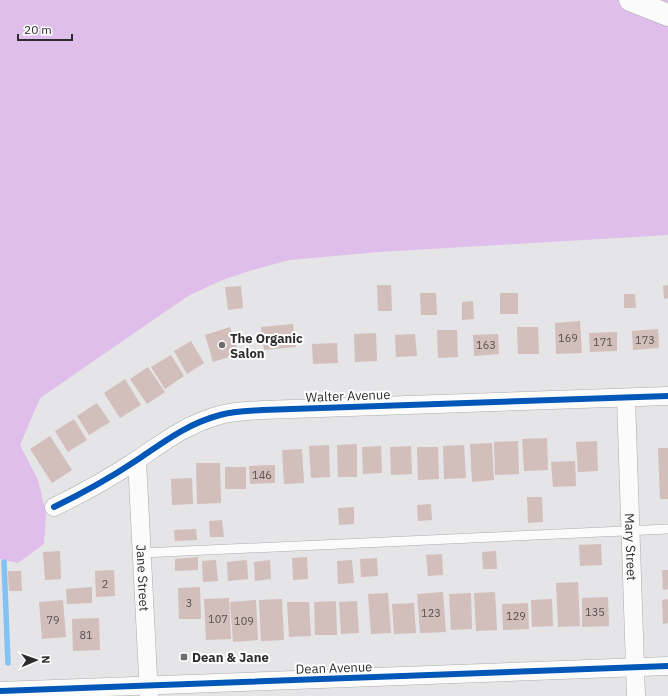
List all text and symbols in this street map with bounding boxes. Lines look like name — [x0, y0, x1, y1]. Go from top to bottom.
scale bar — [18, 16, 72, 42]
text: 20 m — [24, 22, 52, 37]
place label: The Organic Salon — [230, 330, 303, 362]
house number: 169 — [558, 331, 578, 345]
house number: 173 — [635, 333, 655, 347]
house number: 171 — [593, 335, 613, 349]
house number: 163 — [476, 338, 496, 352]
marker: The Organic Salon — [217, 340, 227, 350]
street label: Walter Avenue — [305, 386, 391, 406]
house number: 146 — [252, 468, 272, 482]
street label: Mary Street — [621, 513, 641, 581]
street label: Jane Street — [133, 544, 153, 612]
house number: 2 — [102, 577, 108, 591]
house number: 3 — [186, 596, 192, 610]
house number: 135 — [585, 605, 605, 619]
house number: 123 — [421, 606, 441, 620]
house number: 129 — [506, 609, 526, 623]
house number: 107 — [208, 612, 228, 626]
house number: 79 — [46, 613, 60, 627]
house number: 109 — [234, 614, 254, 628]
house number: 81 — [79, 628, 93, 642]
north arrow — [16, 640, 56, 680]
place label: Dean & Jane — [192, 649, 269, 666]
marker: Dean & Jane — [179, 652, 189, 662]
text: N — [39, 655, 53, 664]
street label: Dean Avenue — [295, 658, 373, 678]

